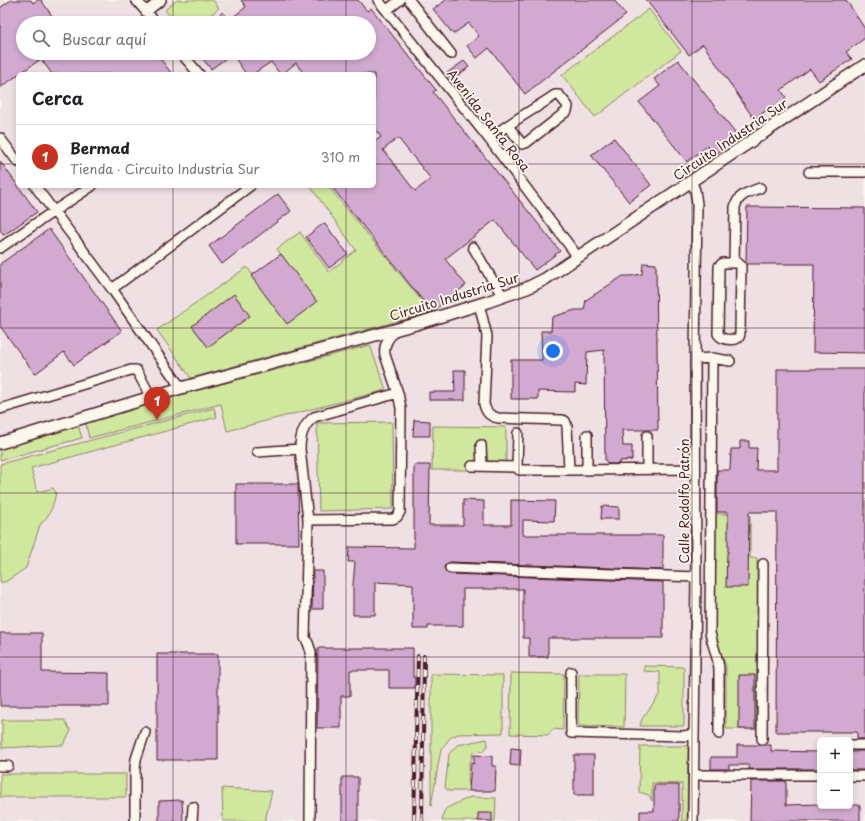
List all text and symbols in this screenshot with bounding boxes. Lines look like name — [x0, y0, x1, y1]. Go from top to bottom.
search box — [16, 16, 376, 60]
icon: search — [30, 27, 52, 49]
text: Buscar aquí — [62, 27, 146, 50]
street label: Avenida Santa Rosa — [443, 65, 536, 176]
text: Cerca — [32, 85, 83, 111]
street label: Circuito Industria Sur — [669, 93, 791, 185]
text: Bermad — [70, 136, 130, 159]
text: 1 — [42, 147, 48, 166]
text: 310 m — [321, 147, 360, 166]
text: Tienda · Circuito Industria Sur — [70, 159, 260, 178]
street label: Circuito Industria Sur — [387, 267, 521, 325]
your location — [543, 341, 563, 361]
pin: 1 — [144, 387, 170, 420]
street label: Calle Rodolfo Patrón — [674, 438, 693, 564]
map controls — [817, 737, 853, 809]
button: + — [817, 737, 853, 773]
button: − — [817, 773, 853, 809]

